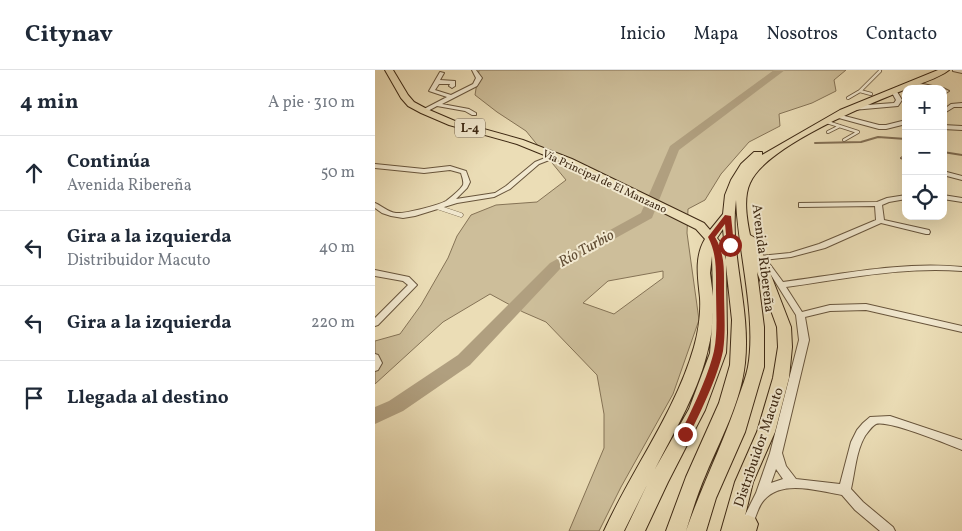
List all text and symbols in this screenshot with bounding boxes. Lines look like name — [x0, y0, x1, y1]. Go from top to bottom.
text: Citynav — [25, 18, 113, 52]
text: Inicio — [620, 22, 666, 47]
text: Mapa — [694, 22, 739, 47]
text: Nosotros — [767, 22, 838, 47]
text: Contacto — [866, 22, 937, 47]
map controls — [902, 85, 947, 220]
button: + — [902, 85, 947, 130]
text: 4 min — [20, 88, 79, 117]
text: A pie · 310 m — [268, 92, 355, 114]
road number: L-4 — [455, 118, 485, 138]
button: − — [902, 130, 947, 175]
street label: Vía Principal de El Manzano — [540, 147, 669, 218]
text: Continúa — [67, 149, 150, 175]
icon: ahead — [20, 159, 48, 187]
text: 50 m — [321, 162, 355, 184]
text: Avenida Ribereña — [67, 175, 192, 197]
button: locate — [902, 175, 947, 220]
street label: Avenida Ribereña — [746, 203, 779, 313]
text: Gira a la izquierda — [67, 224, 232, 250]
water label: Río Turbio — [555, 225, 619, 273]
icon: left — [20, 234, 48, 262]
route start — [719, 234, 742, 257]
text: 40 m — [319, 237, 355, 259]
text: Distribuidor Macuto — [67, 250, 211, 272]
icon: left — [20, 309, 48, 337]
text: Gira a la izquierda — [67, 310, 232, 336]
text: 220 m — [311, 312, 355, 334]
icon: arrive — [20, 384, 48, 412]
text: Llegada al destino — [67, 385, 229, 411]
street label: Distribuidor Macuto — [730, 385, 789, 510]
route end — [674, 423, 697, 446]

